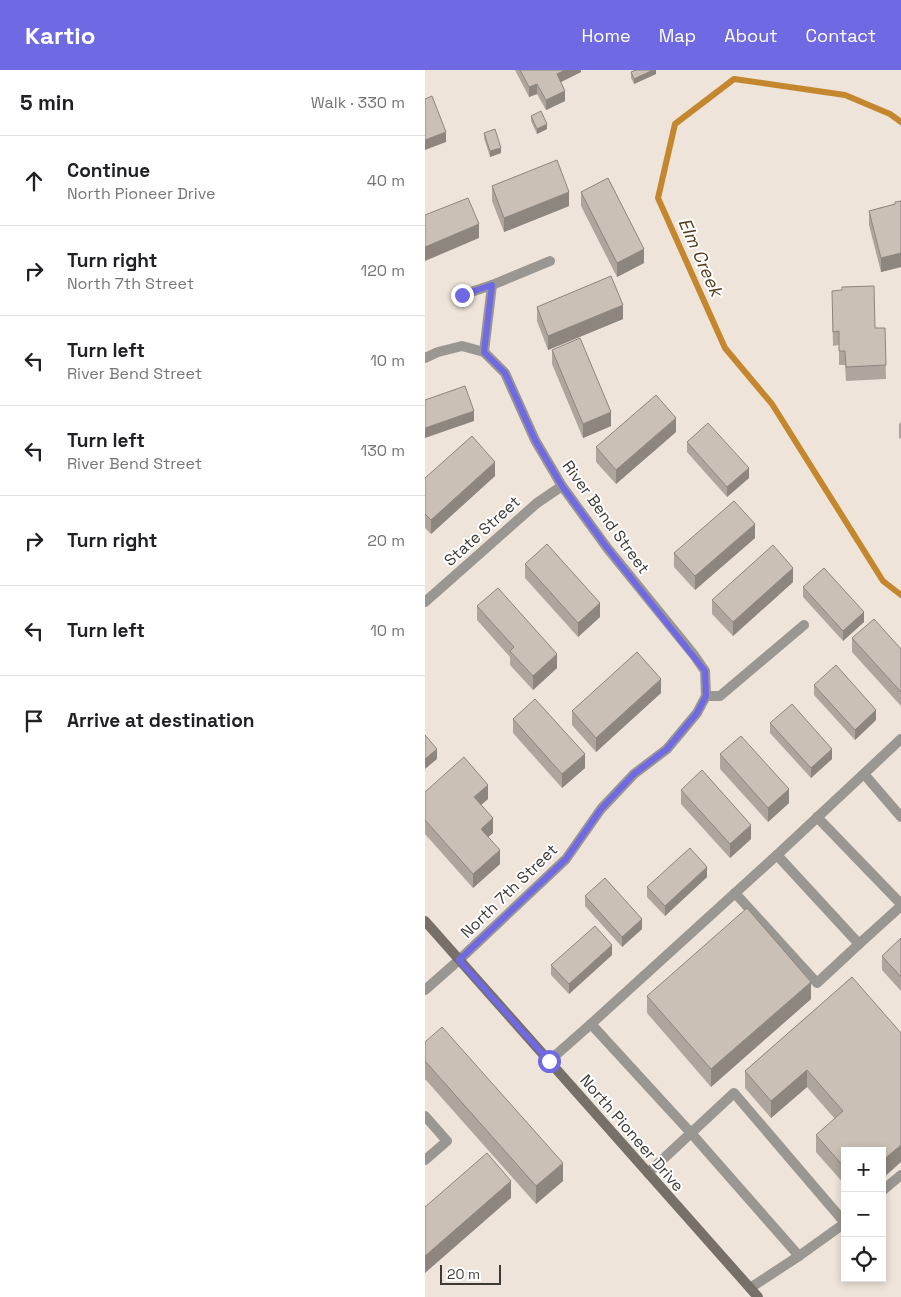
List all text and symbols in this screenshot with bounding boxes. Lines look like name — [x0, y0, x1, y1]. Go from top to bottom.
text: Kartio — [25, 20, 95, 51]
text: Home — [582, 24, 631, 47]
text: Map — [659, 24, 696, 47]
text: About — [724, 24, 778, 47]
text: Contact — [806, 24, 876, 47]
text: 5 min — [20, 89, 74, 116]
text: Walk · 330 m — [311, 92, 405, 113]
text: Continue — [67, 158, 150, 183]
icon: ahead — [20, 167, 48, 195]
text: 40 m — [367, 170, 405, 191]
text: North Pioneer Drive — [67, 183, 215, 204]
water label: Elm Creek — [673, 214, 729, 302]
text: Turn right — [67, 248, 157, 273]
icon: right — [20, 257, 48, 285]
text: 120 m — [361, 260, 405, 281]
text: North 7th Street — [67, 273, 194, 294]
route end — [451, 284, 474, 307]
text: Turn left — [67, 338, 145, 363]
icon: left — [20, 347, 48, 375]
text: 10 m — [370, 350, 405, 371]
text: River Bend Street — [67, 363, 202, 384]
text: Turn left — [67, 428, 145, 453]
icon: left — [20, 437, 48, 465]
text: 130 m — [361, 440, 405, 461]
text: River Bend Street — [67, 453, 202, 474]
street label: River Bend Street — [558, 456, 654, 578]
street label: State Street — [440, 491, 524, 571]
icon: right — [20, 527, 48, 555]
text: Turn right — [67, 528, 157, 553]
text: 20 m — [367, 530, 405, 551]
icon: left — [20, 617, 48, 645]
text: Turn left — [67, 618, 145, 643]
text: 10 m — [370, 620, 405, 641]
icon: arrive — [20, 707, 48, 735]
text: Arrive at destination — [67, 708, 255, 733]
street label: North 7th Street — [456, 839, 562, 943]
route start — [538, 1050, 561, 1073]
street label: North Pioneer Drive — [575, 1070, 689, 1196]
map controls — [841, 1147, 886, 1282]
button: + — [841, 1147, 886, 1192]
button: − — [841, 1192, 886, 1237]
button: locate — [841, 1237, 886, 1282]
scale bar — [440, 1262, 501, 1285]
text: 20 m — [447, 1265, 480, 1283]

